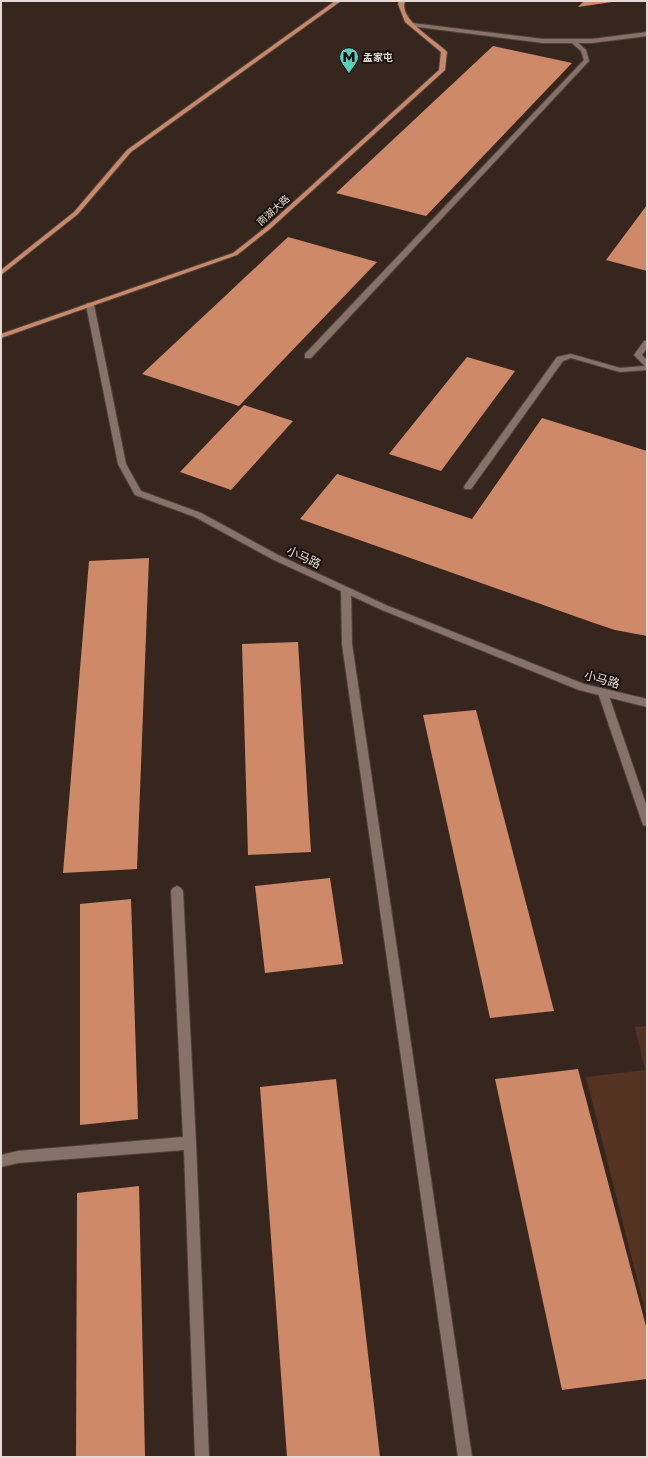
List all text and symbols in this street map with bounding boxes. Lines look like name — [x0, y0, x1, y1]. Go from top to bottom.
metro station icon: 孟家屯 — [338, 46, 360, 74]
place label: 孟家屯 — [363, 50, 393, 64]
street label: 南湖大路 — [253, 191, 293, 229]
street label: 小马路 — [284, 542, 324, 572]
street label: 小马路 — [582, 666, 622, 692]

